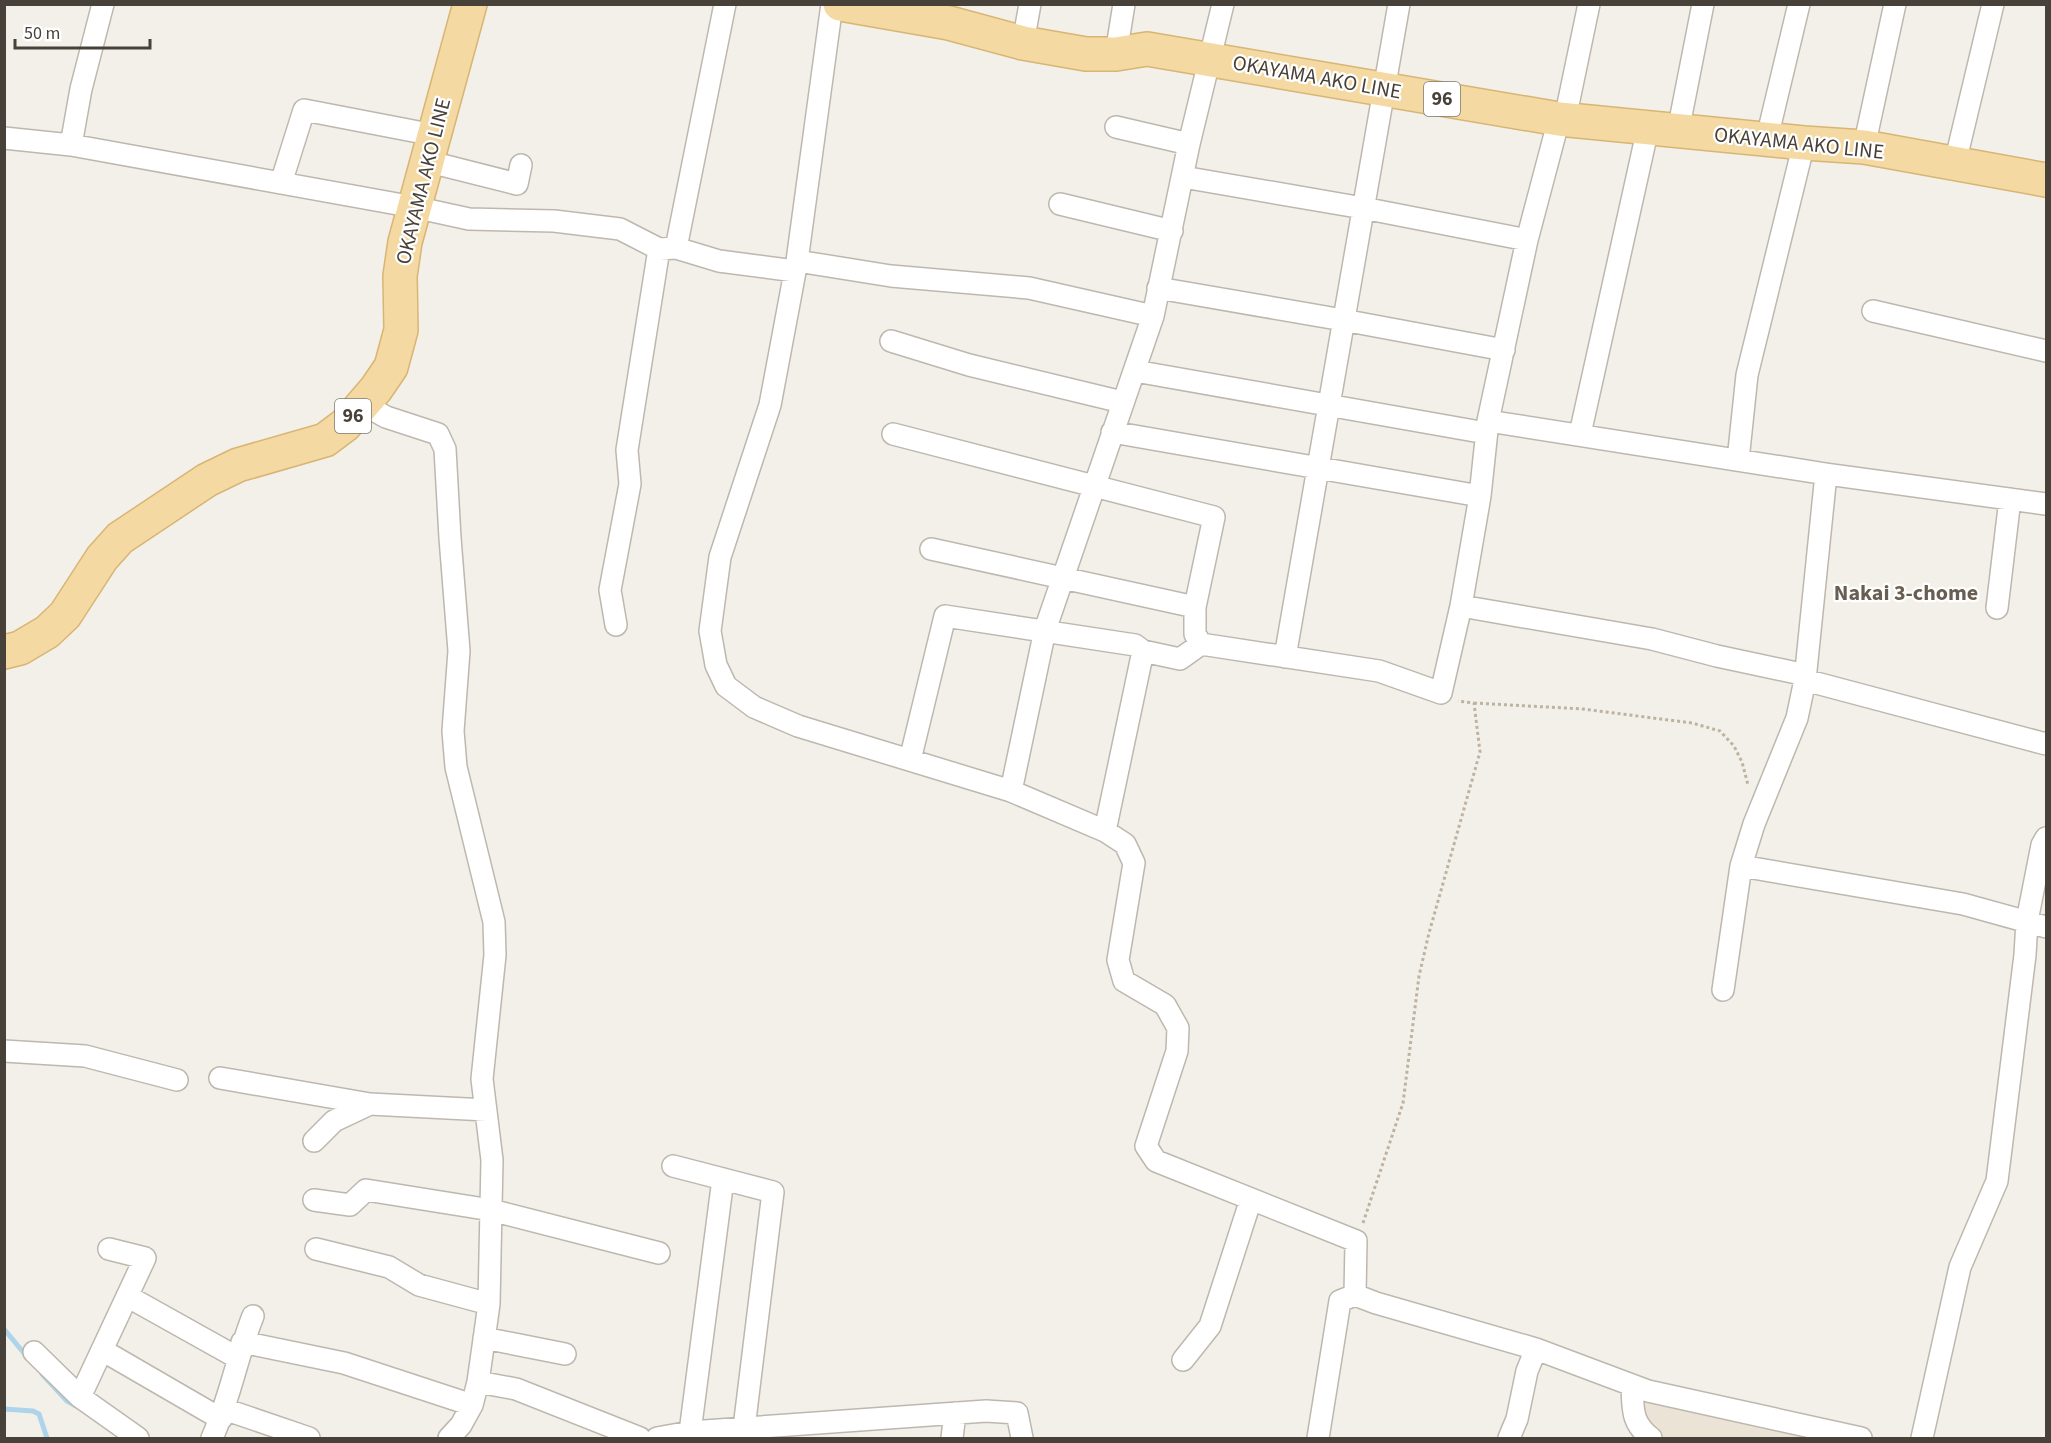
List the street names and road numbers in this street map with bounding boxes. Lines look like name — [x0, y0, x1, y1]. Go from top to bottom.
street label: OKAYAMA AKO LINE — [1230, 47, 1404, 107]
road number: 96 — [1424, 82, 1460, 116]
street label: OKAYAMA AKO LINE — [388, 95, 458, 267]
street label: OKAYAMA AKO LINE — [1713, 119, 1885, 167]
road number: 96 — [335, 399, 371, 433]

